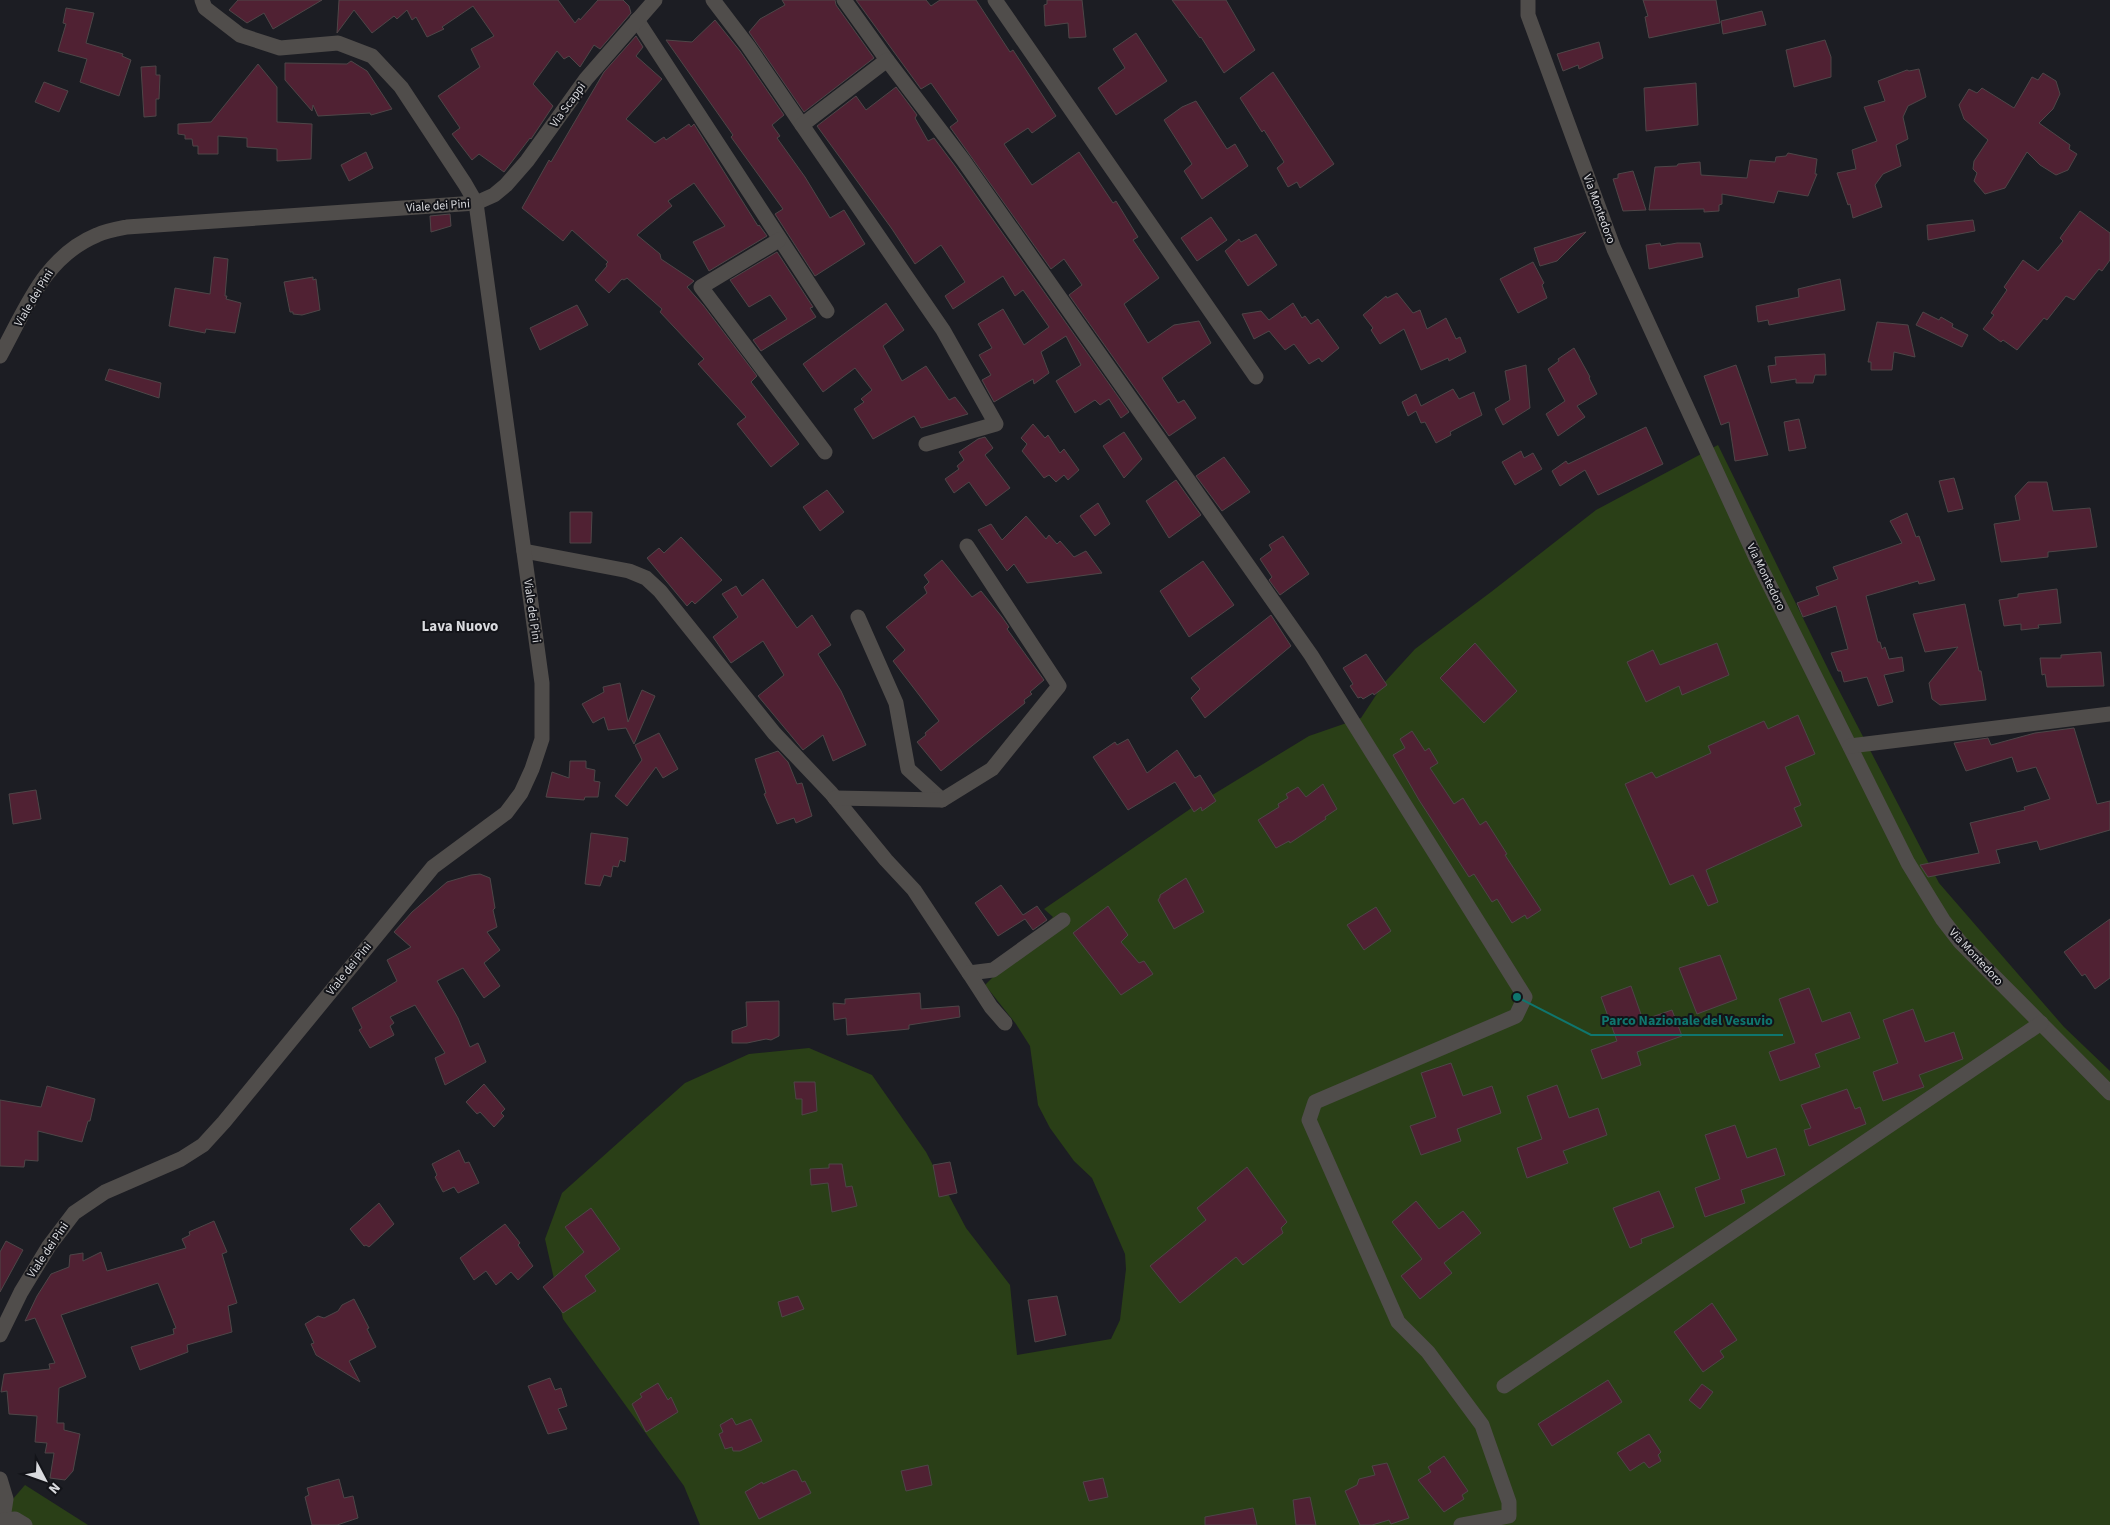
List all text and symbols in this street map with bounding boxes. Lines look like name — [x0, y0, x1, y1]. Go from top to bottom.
street label: Via Scappi — [546, 79, 590, 131]
street label: Via Montedoro — [1579, 172, 1619, 246]
street label: Viale dei Pini — [406, 195, 470, 217]
street label: Viale dei Pini — [10, 266, 58, 330]
street label: Via Montedoro — [1742, 540, 1790, 614]
street label: Viale dei Pini — [519, 578, 545, 644]
district label: Lava Nuovo — [422, 616, 498, 637]
street label: Via Montedoro — [1945, 925, 2007, 989]
street label: Viale dei Pini — [322, 939, 376, 999]
callout: Parco Nazionale del Vesuvio — [1591, 1006, 1783, 1035]
text: Parco Nazionale del Vesuvio — [1601, 1011, 1773, 1031]
street label: Viale dei Pini — [23, 1219, 73, 1281]
north arrow — [20, 1455, 70, 1505]
text: N — [43, 1478, 65, 1498]

